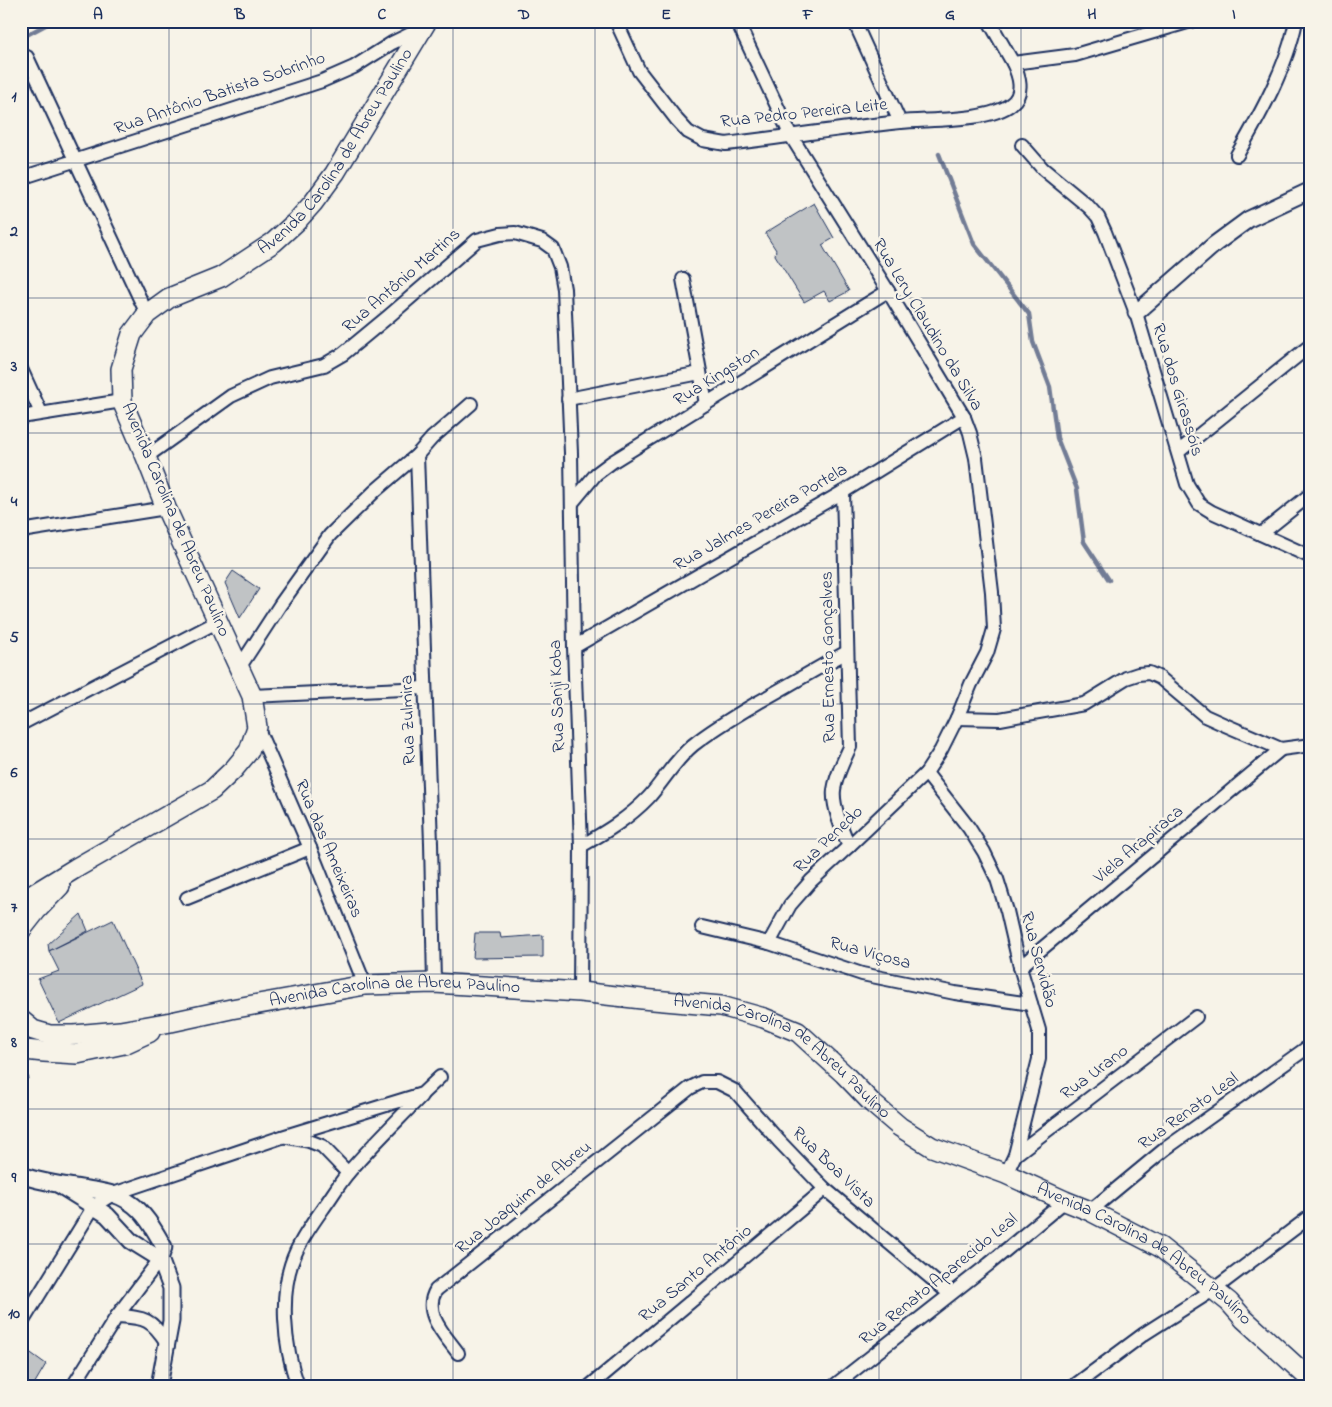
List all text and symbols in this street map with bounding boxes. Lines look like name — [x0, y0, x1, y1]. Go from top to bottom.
text: A — [93, 3, 103, 27]
text: B — [234, 3, 246, 27]
text: C — [378, 3, 387, 27]
text: D — [517, 3, 530, 27]
text: E — [661, 3, 671, 27]
text: F — [802, 3, 814, 27]
text: G — [945, 3, 955, 27]
text: H — [1087, 3, 1097, 27]
text: I — [1232, 3, 1236, 27]
street label: Avenida Carolina de Abreu Paulino — [253, 44, 420, 262]
street label: Rua Antônio Batista Sobrinho — [111, 46, 329, 142]
text: 1 — [11, 85, 17, 109]
street label: Rua Pedro Pereira Leite — [719, 92, 890, 136]
text: 2 — [9, 220, 18, 244]
street label: Rua Antônio Martins — [337, 222, 467, 340]
street label: Rua Lery Claudino da Silva — [865, 234, 989, 416]
street label: Rua dos Girassóis — [1144, 320, 1210, 460]
street label: Rua Kingston — [669, 340, 766, 415]
text: 3 — [10, 355, 18, 379]
street label: Avenida Carolina de Abreu Paulino — [114, 399, 236, 641]
street label: Rua Jalmes Pereira Portela — [669, 458, 853, 578]
text: 4 — [10, 490, 18, 514]
street label: Rua Ernesto Gonçalves — [815, 571, 843, 743]
text: 5 — [9, 626, 19, 650]
street label: Rua Sanji Koba — [543, 639, 573, 753]
street label: Rua Zulmira — [394, 674, 424, 766]
text: 6 — [9, 761, 18, 785]
street label: Rua das Ameixeiras — [287, 776, 369, 922]
street label: Rua Penedo — [788, 800, 870, 880]
street label: Viela Arapiraca — [1088, 800, 1190, 891]
text: 7 — [11, 896, 18, 920]
street label: Rua Servidão — [1013, 909, 1063, 1011]
street label: Rua Viçosa — [826, 931, 914, 977]
street label: Avenida Carolina de Abreu Paulino — [267, 970, 521, 1015]
street label: Avenida Carolina de Abreu Paulino — [672, 989, 896, 1126]
text: 8 — [10, 1031, 17, 1055]
street label: Rua Urano — [1055, 1039, 1135, 1107]
street label: Rua Renato Leal — [1133, 1067, 1245, 1157]
street label: Rua Boa Vista — [785, 1121, 881, 1215]
street label: Rua Joaquim de Abreu — [450, 1135, 598, 1261]
text: 9 — [11, 1166, 17, 1190]
street label: Avenida Carolina de Abreu Paulino — [1032, 1177, 1257, 1332]
street label: Rua Renato Aparecido Leal — [854, 1208, 1024, 1352]
street label: Rua Santo Antônio — [634, 1219, 758, 1329]
text: 10 — [8, 1302, 20, 1326]

